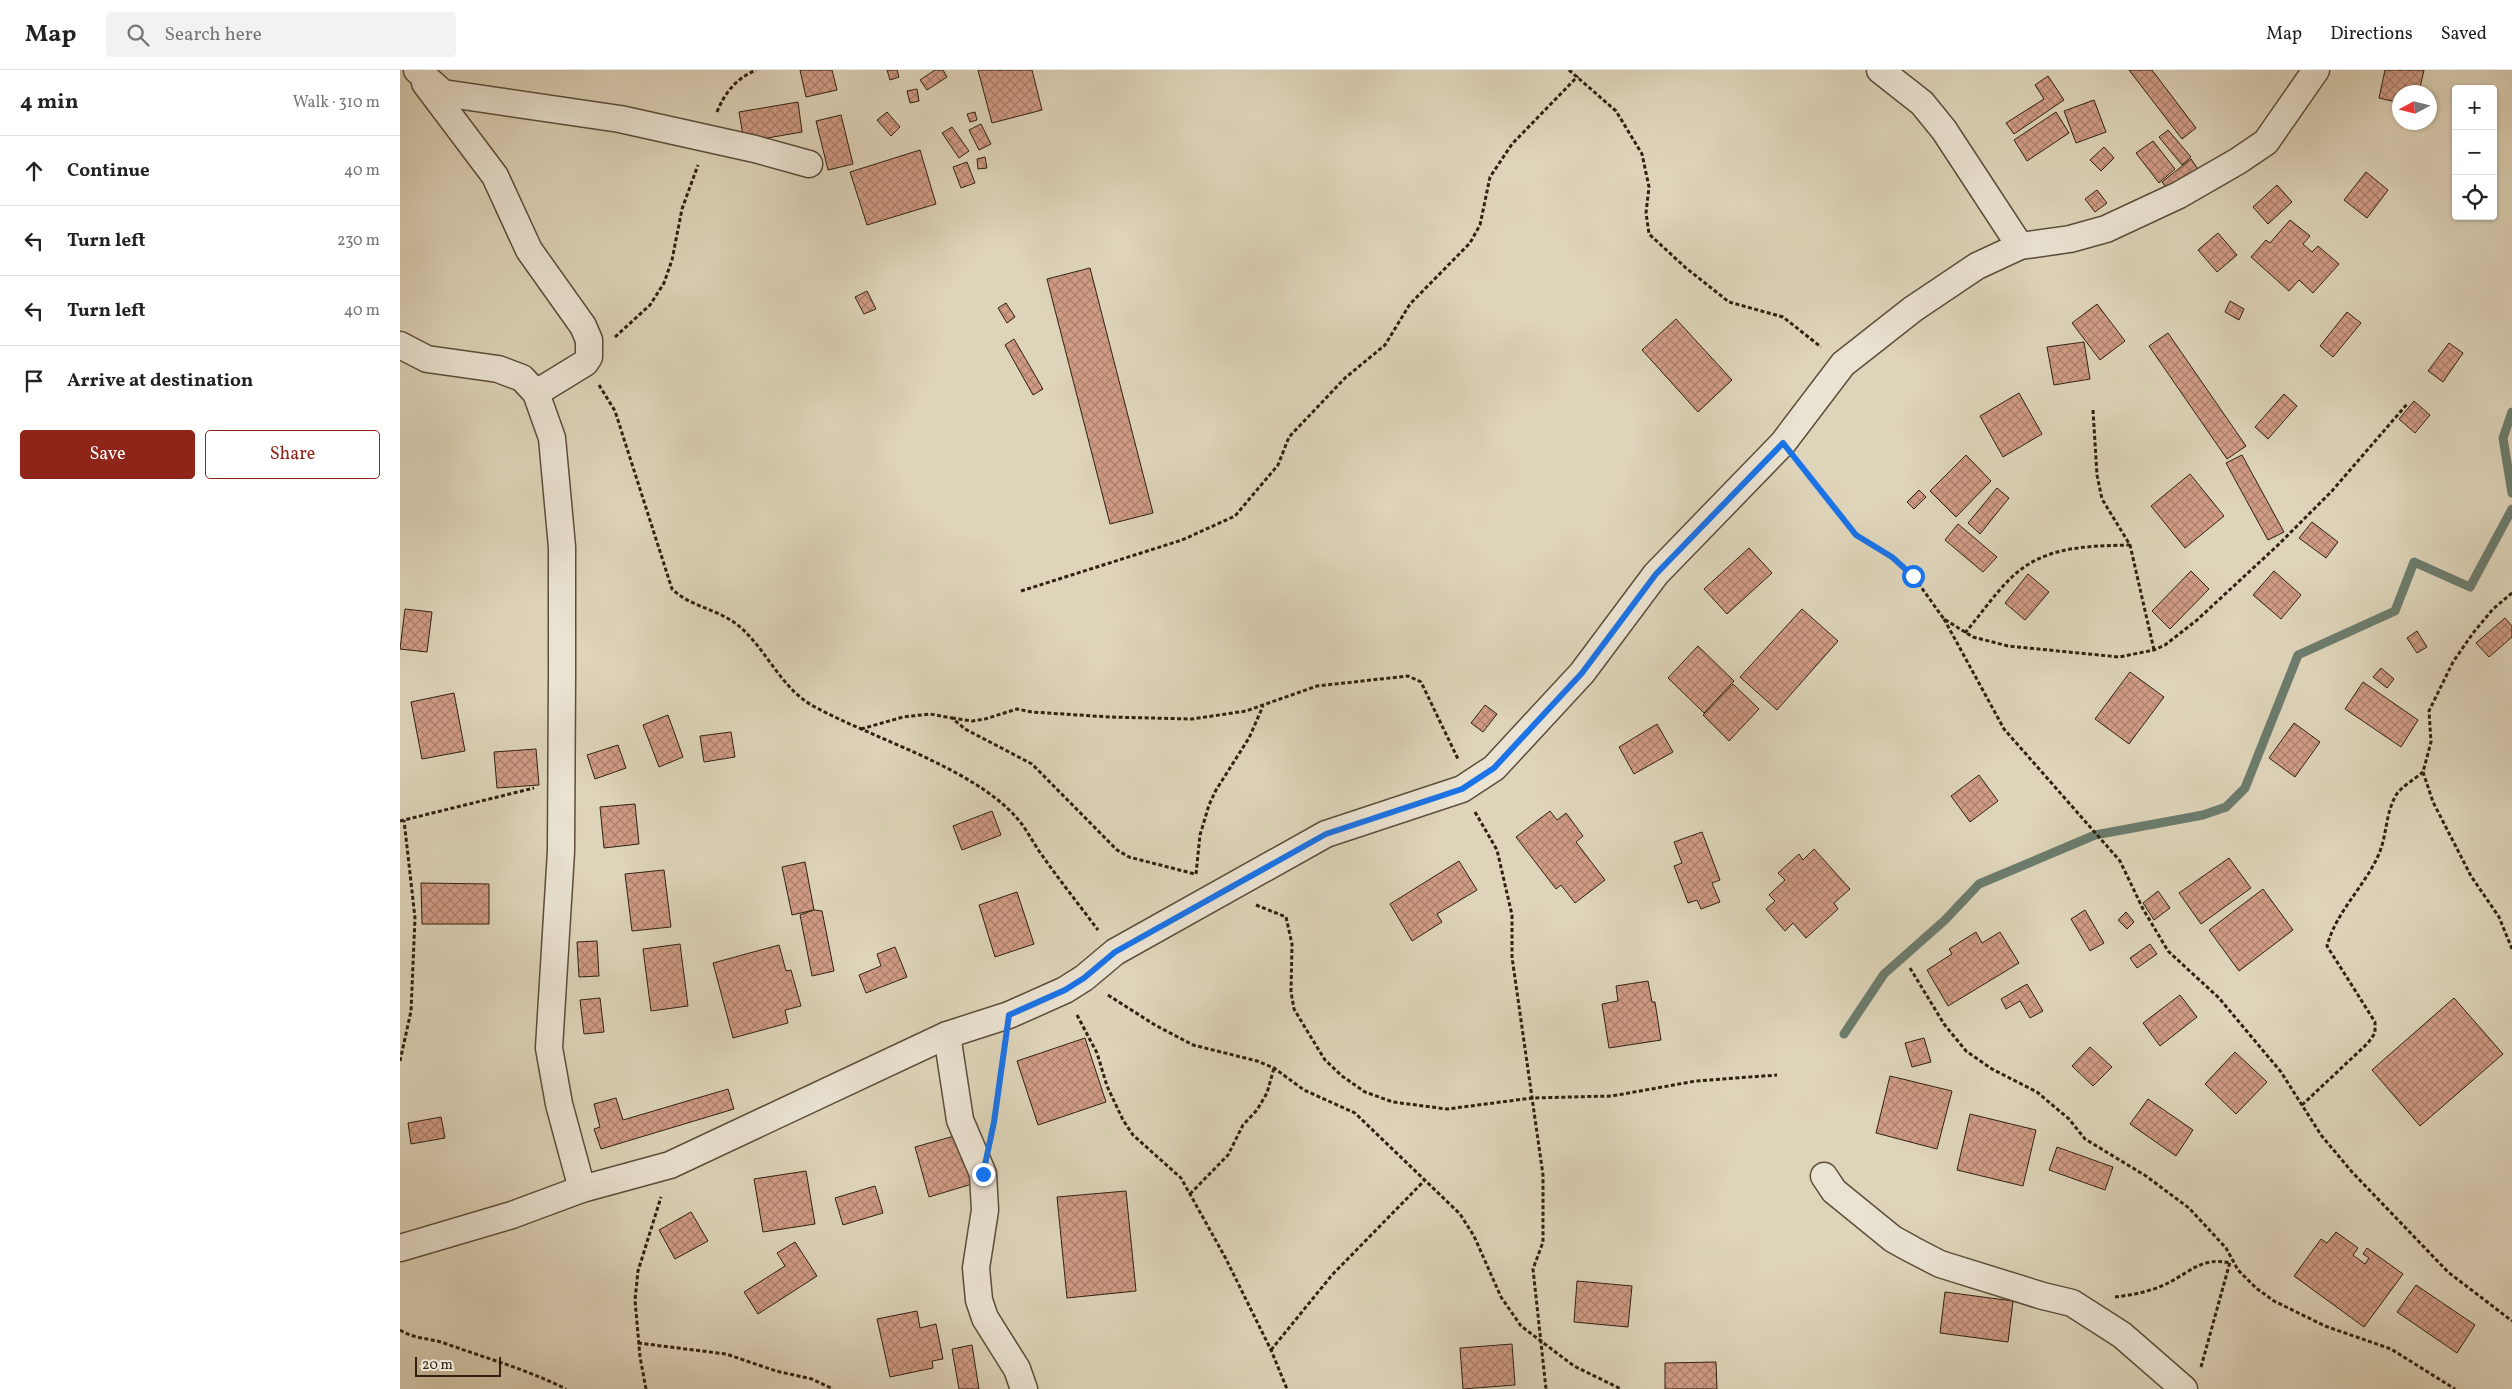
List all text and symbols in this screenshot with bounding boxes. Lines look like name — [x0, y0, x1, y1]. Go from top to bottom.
search box — [106, 12, 456, 57]
text: Map — [25, 18, 76, 52]
icon: search — [124, 21, 152, 49]
text: Search here — [164, 22, 262, 48]
text: Map — [2266, 22, 2302, 47]
text: Directions — [2330, 22, 2413, 47]
text: Saved — [2441, 22, 2487, 47]
north arrow — [2392, 85, 2437, 130]
map controls — [2452, 85, 2497, 220]
button: + — [2452, 85, 2497, 130]
text: 4 min — [20, 88, 79, 117]
text: Walk · 310 m — [293, 92, 380, 114]
button: − — [2452, 130, 2497, 175]
icon: ahead — [20, 157, 48, 185]
text: Continue — [67, 158, 150, 184]
text: 40 m — [344, 160, 380, 182]
button: locate — [2452, 175, 2497, 220]
icon: left — [20, 227, 48, 255]
text: Turn left — [67, 228, 146, 254]
text: 230 m — [337, 230, 380, 252]
icon: left — [20, 297, 48, 325]
text: Turn left — [67, 298, 146, 324]
text: 40 m — [344, 300, 380, 322]
icon: arrive — [20, 367, 48, 395]
text: Arrive at destination — [67, 368, 253, 394]
button: Save — [20, 430, 195, 479]
button: Share — [205, 430, 380, 479]
route start — [1902, 565, 1925, 588]
route end — [972, 1163, 995, 1186]
scale bar — [415, 1354, 501, 1377]
text: 20 m — [422, 1356, 453, 1375]

